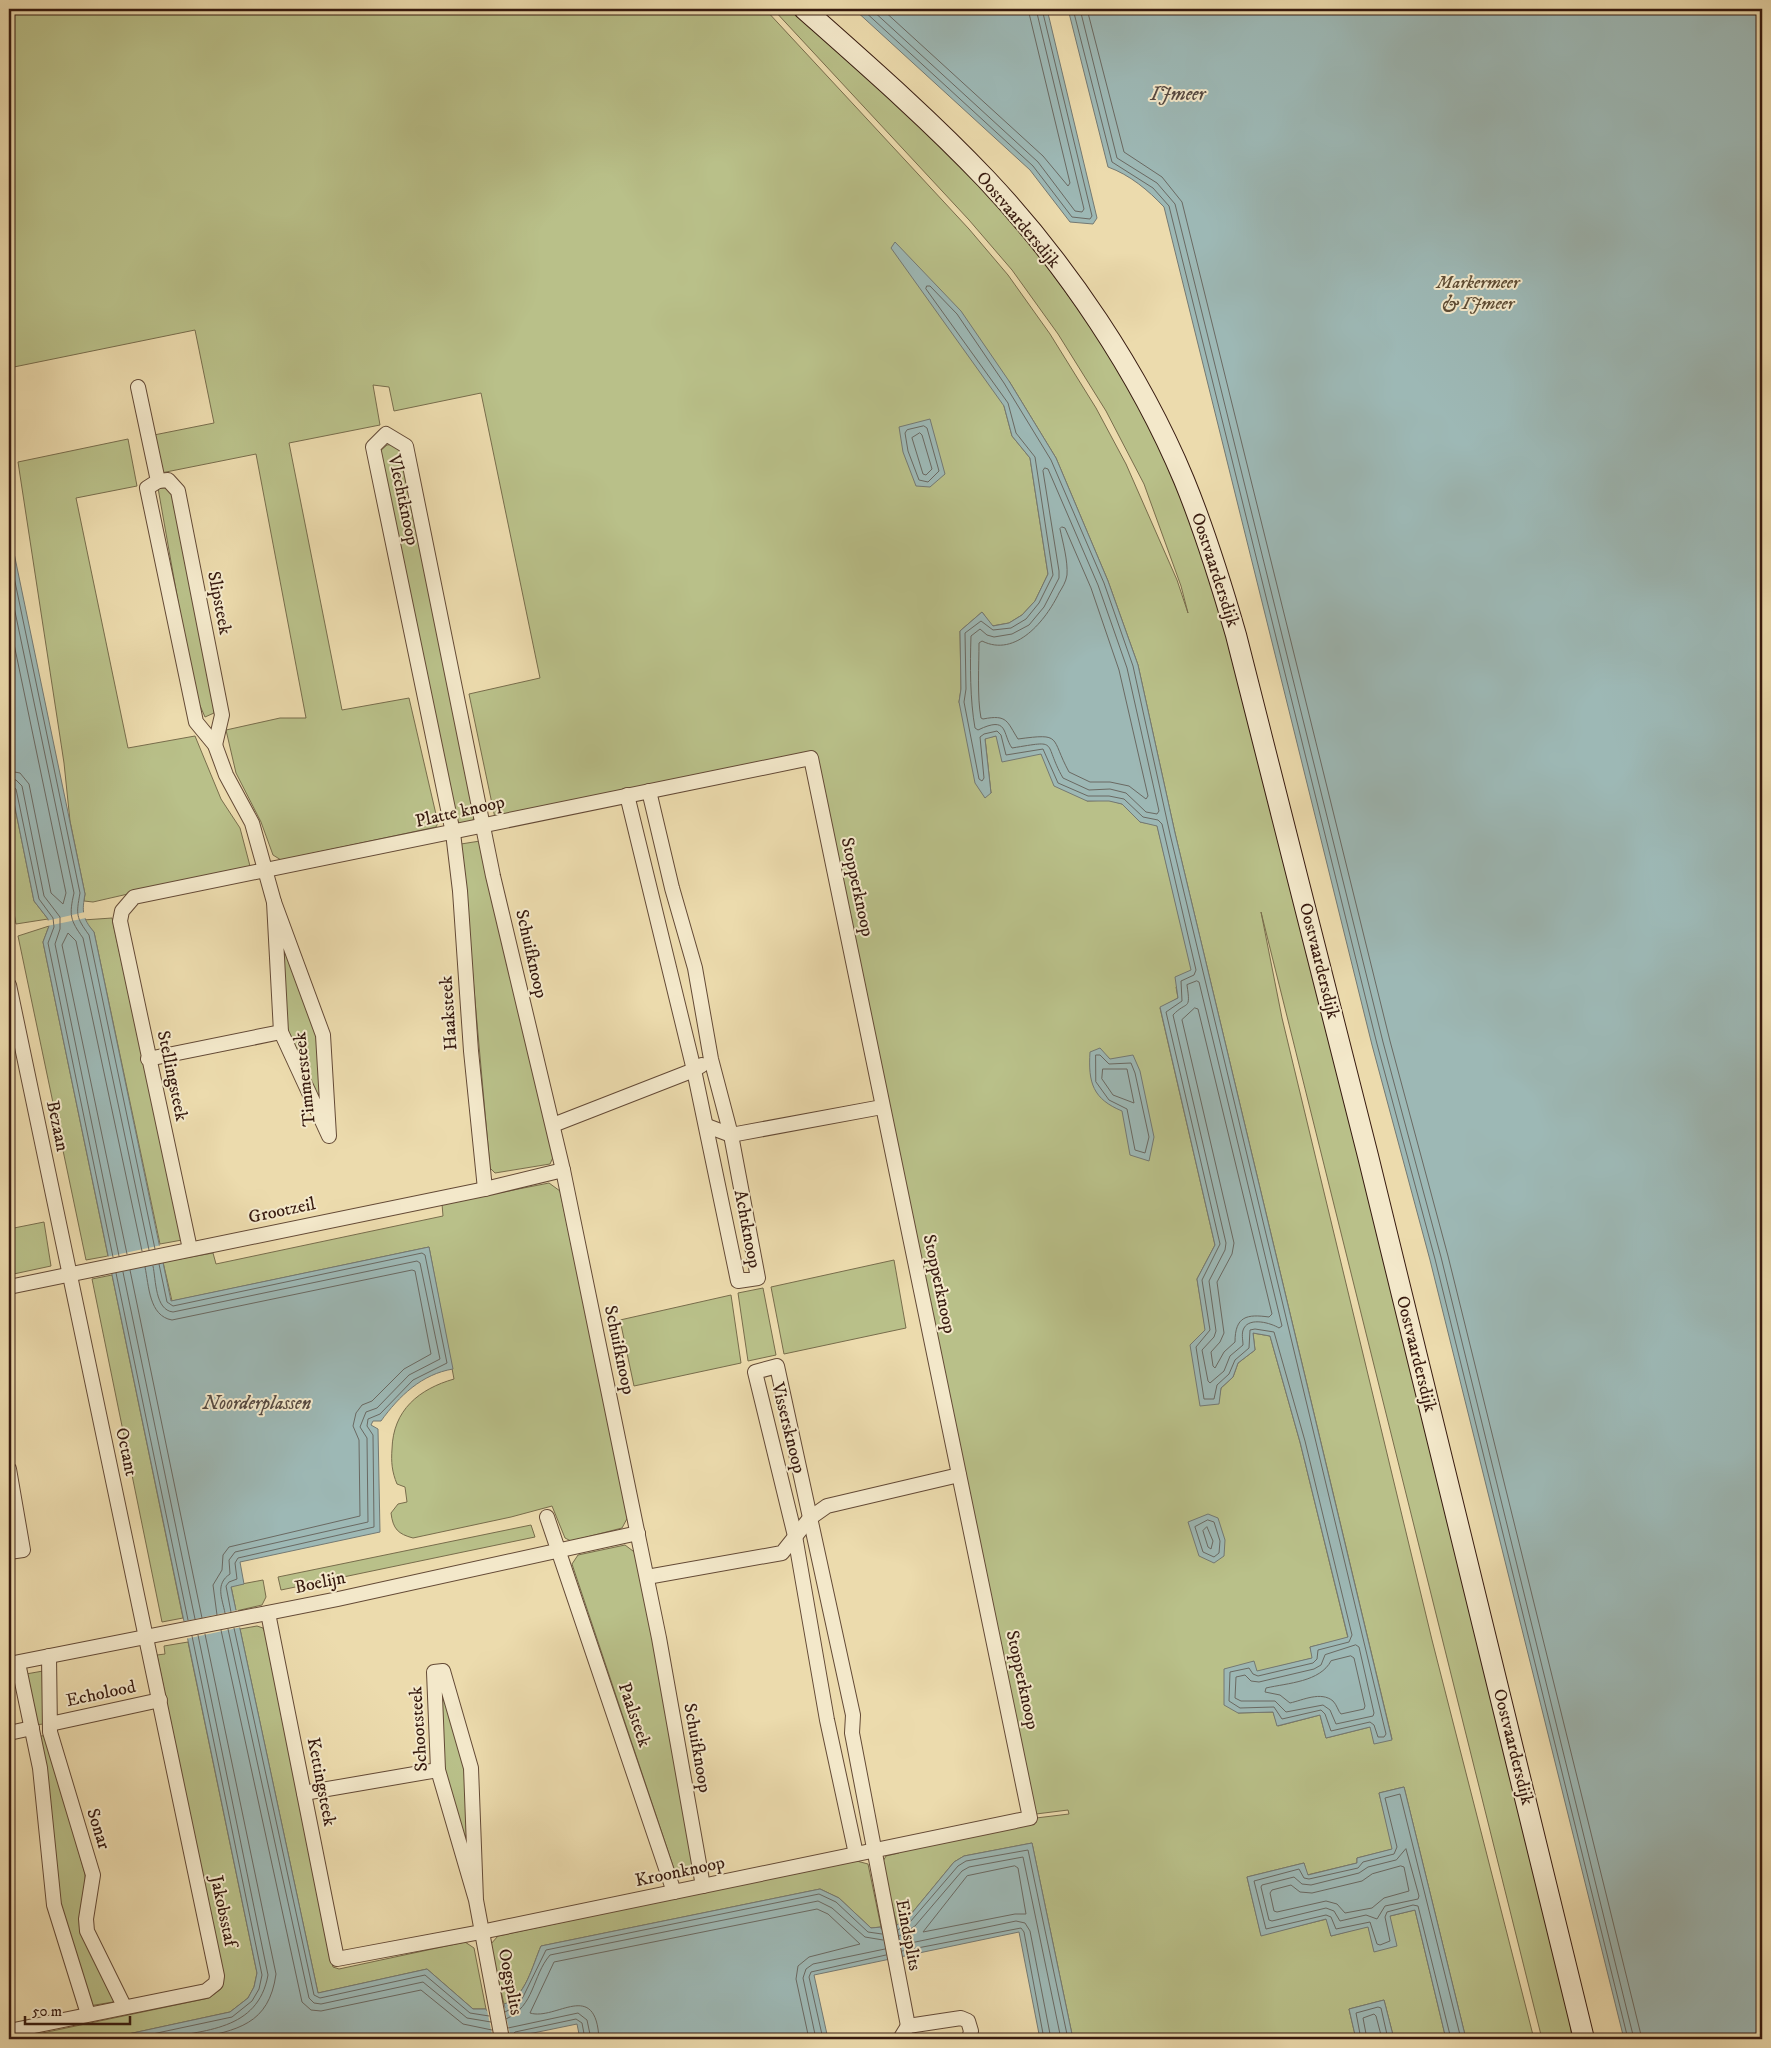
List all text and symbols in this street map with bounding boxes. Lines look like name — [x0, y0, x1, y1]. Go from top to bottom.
water label: IJmeer — [1150, 83, 1208, 106]
street label: Oostvaardersdijk — [971, 167, 1065, 273]
park label: Markermeer & IJmeer — [1435, 272, 1521, 315]
street label: Vlechtknoop — [382, 452, 423, 547]
street label: Oostvaardersdijk — [1186, 510, 1244, 630]
street label: Slipsteek — [202, 569, 236, 637]
street label: Platte knoop — [413, 791, 507, 833]
street label: Stopperknoop — [836, 835, 878, 939]
street label: Oostvaardersdijk — [1294, 901, 1344, 1022]
street label: Schuifknoop — [510, 907, 552, 1001]
street label: Haaksteek — [435, 975, 463, 1051]
street label: Stellingsteek — [152, 1029, 192, 1123]
street label: Timmersteek — [289, 1031, 321, 1127]
street label: Bezaan — [41, 1099, 73, 1154]
street label: Achtknoop — [729, 1188, 765, 1270]
street label: Grootzeil — [247, 1193, 318, 1229]
street label: Stopperknoop — [918, 1232, 960, 1336]
street label: Oostvaardersdijk — [1391, 1294, 1441, 1415]
street label: Schuifknoop — [599, 1303, 639, 1397]
street label: Vissersknoop — [766, 1379, 810, 1476]
water label: Noorderplassen — [202, 1392, 311, 1416]
street label: Octant — [110, 1426, 142, 1478]
street label: Boelijn — [293, 1567, 348, 1599]
street label: Stopperknoop — [1001, 1628, 1043, 1732]
street label: Echolood — [64, 1676, 138, 1712]
street label: Paalsteek — [613, 1680, 655, 1750]
street label: Schootsteek — [405, 1686, 433, 1772]
street label: Oostvaardersdijk — [1488, 1687, 1538, 1808]
street label: Schuifknoop — [678, 1702, 716, 1794]
street label: Kettingsteek — [302, 1736, 340, 1828]
street label: Sonar — [81, 1806, 115, 1853]
street label: Kroonknoop — [633, 1852, 727, 1892]
street label: Jakobsstaf — [204, 1872, 242, 1951]
street label: Eindsplits — [890, 1897, 926, 1973]
street label: Oogsplits — [493, 1947, 527, 2017]
scale bar — [25, 1993, 130, 2025]
text: 50 m — [32, 2002, 62, 2021]

